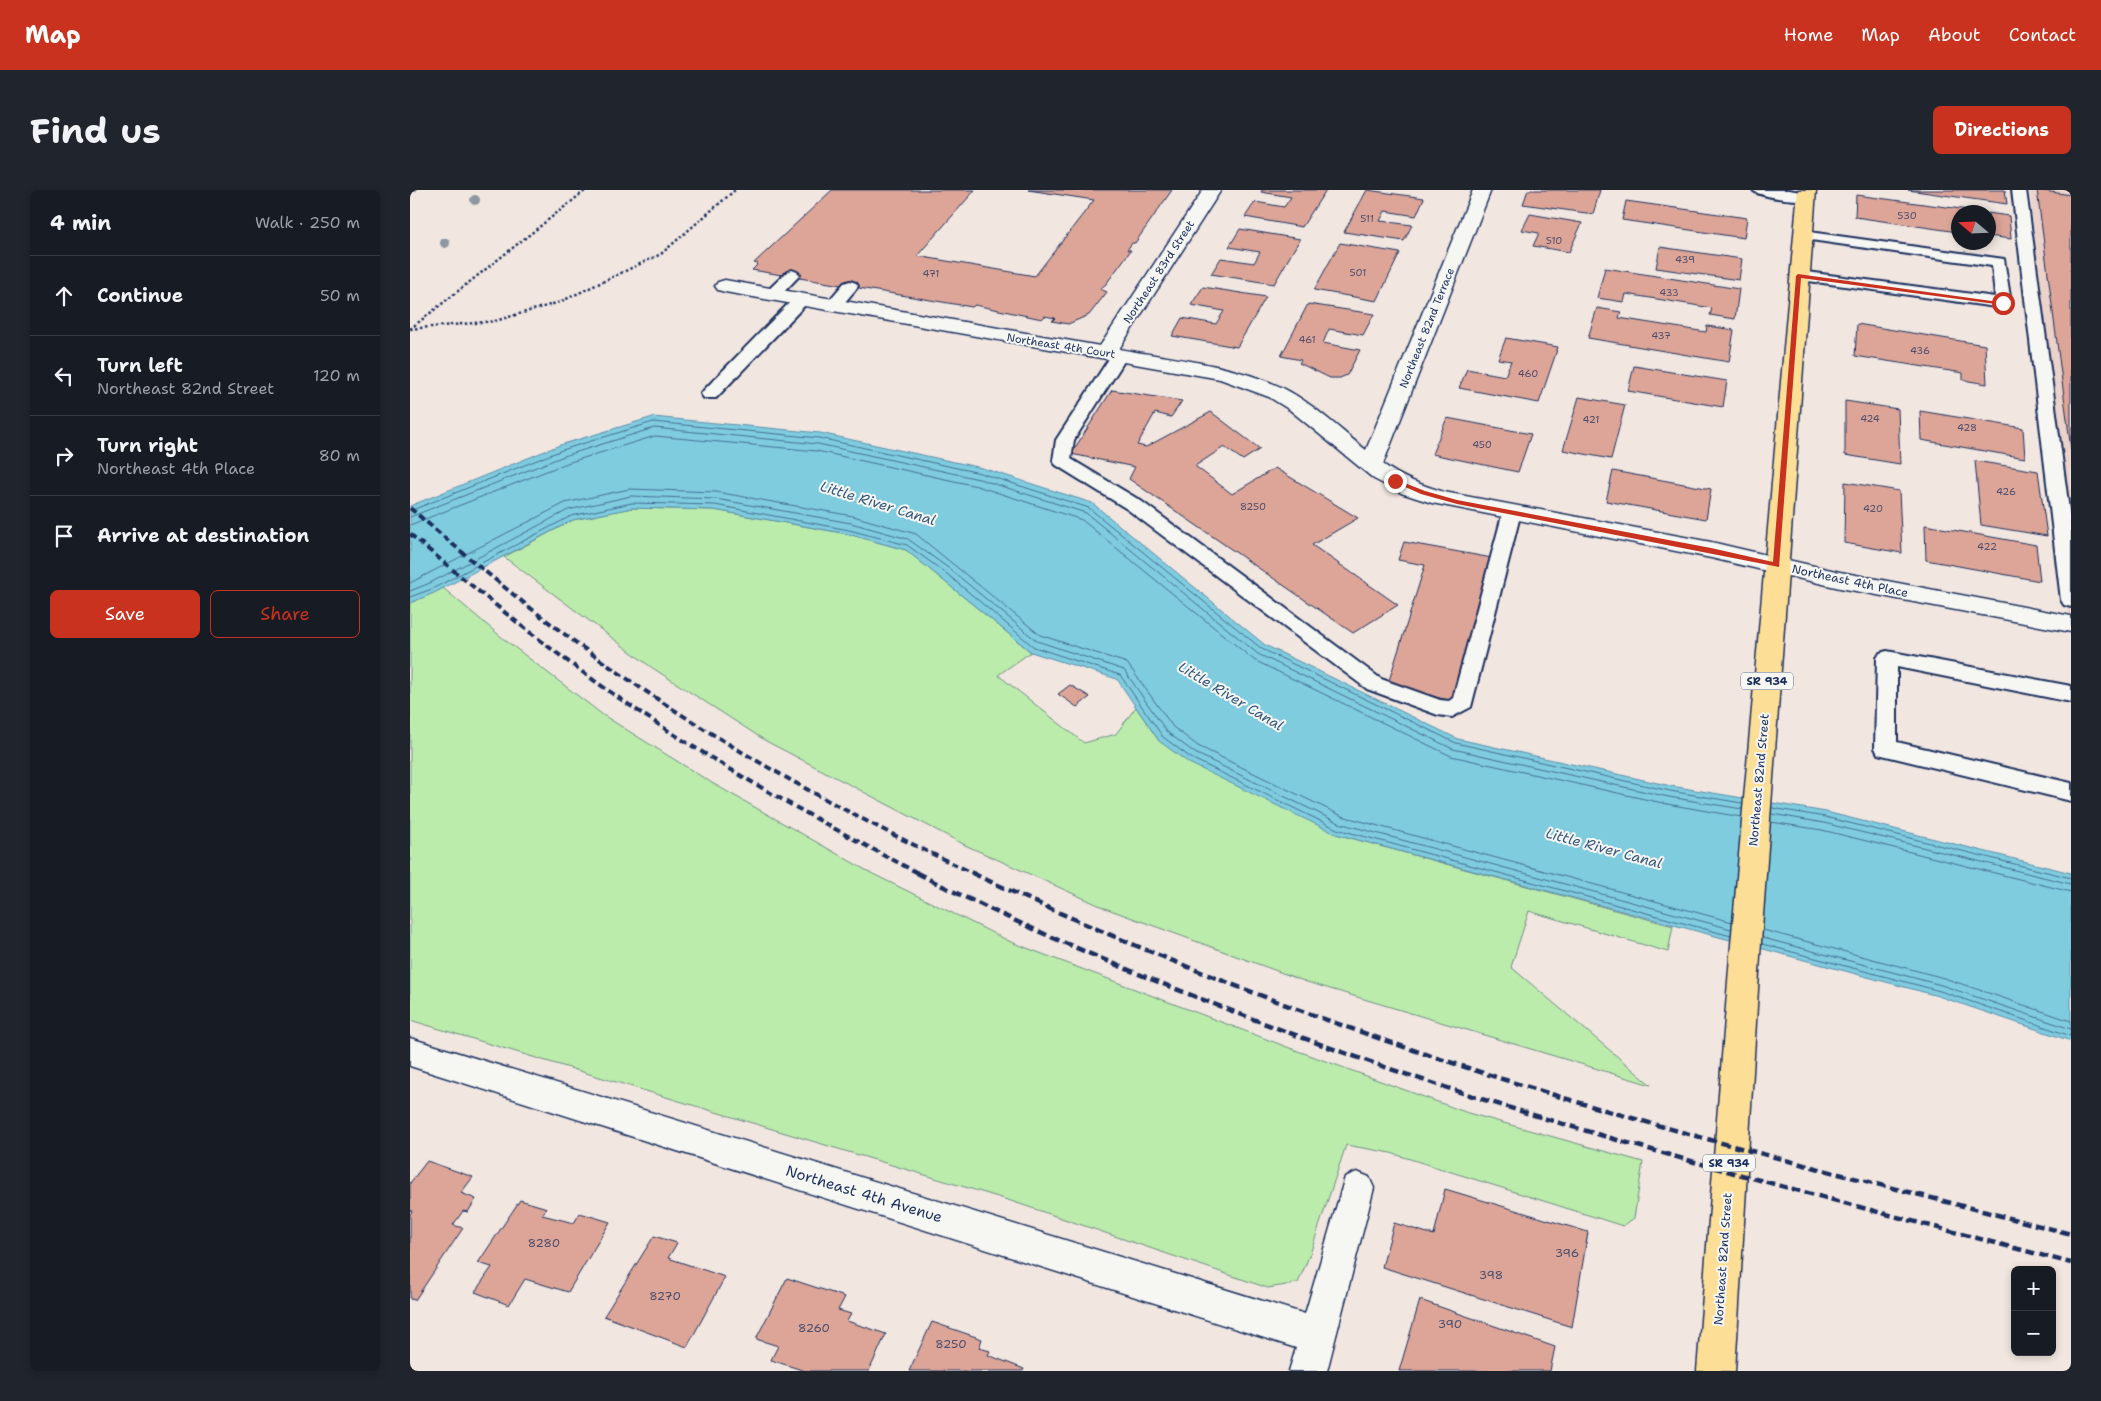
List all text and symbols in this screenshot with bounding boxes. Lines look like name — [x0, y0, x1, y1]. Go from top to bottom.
text: Map — [25, 19, 81, 51]
text: Home — [1784, 23, 1833, 47]
text: Map — [1861, 23, 1900, 47]
text: About — [1928, 23, 1981, 47]
text: Contact — [2009, 23, 2076, 47]
button: Directions — [1933, 106, 2071, 154]
text: Find us — [30, 107, 161, 154]
north arrow — [1951, 205, 1996, 250]
text: 4 min — [50, 209, 111, 237]
house number: 530 — [1897, 209, 1917, 222]
text: Walk · 250 m — [255, 212, 360, 233]
house number: 511 — [1360, 212, 1374, 225]
street label: Northeast 83rd Street — [1120, 217, 1198, 326]
house number: 510 — [1546, 234, 1562, 247]
house number: 439 — [1675, 253, 1695, 266]
house number: 501 — [1350, 266, 1366, 279]
street label: Northeast 82nd Terrace — [1396, 266, 1458, 390]
house number: 471 — [923, 267, 939, 280]
icon: ahead — [50, 282, 78, 310]
text: Continue — [97, 283, 183, 308]
text: 50 m — [320, 285, 360, 306]
house number: 433 — [1659, 286, 1679, 299]
route start — [1992, 292, 2015, 315]
house number: 437 — [1651, 329, 1671, 342]
street label: Northeast 4th Court — [1006, 330, 1117, 362]
house number: 461 — [1298, 333, 1316, 346]
house number: 436 — [1910, 344, 1930, 357]
text: Turn left — [97, 353, 183, 378]
icon: left — [50, 362, 78, 390]
text: 120 m — [313, 365, 360, 386]
house number: 460 — [1518, 367, 1538, 380]
text: Northeast 82nd Street — [97, 378, 274, 399]
house number: 424 — [1860, 412, 1880, 425]
house number: 421 — [1583, 413, 1599, 426]
house number: 428 — [1957, 421, 1977, 434]
text: Turn right — [97, 433, 198, 458]
house number: 450 — [1472, 438, 1492, 451]
icon: right — [50, 442, 78, 470]
text: 80 m — [319, 445, 360, 466]
text: Northeast 4th Place — [97, 458, 255, 479]
route end — [1384, 470, 1407, 493]
water label: Little River Canal — [818, 477, 938, 529]
house number: 426 — [1996, 485, 2016, 498]
house number: 8250 — [1240, 500, 1266, 513]
house number: 420 — [1863, 502, 1883, 515]
icon: arrive — [50, 522, 78, 550]
text: Arrive at destination — [97, 523, 309, 548]
house number: 422 — [1977, 540, 1997, 553]
street label: Northeast 4th Place — [1790, 561, 1910, 601]
button: Save — [50, 590, 200, 638]
button: Share — [210, 590, 360, 638]
water label: Little River Canal — [1175, 657, 1287, 735]
road number: SR 934 — [1741, 672, 1793, 690]
street label: Northeast 82nd Street — [1745, 713, 1773, 847]
water label: Little River Canal — [1544, 824, 1664, 872]
road number: SR 934 — [1703, 1154, 1755, 1171]
street label: Northeast 4th Avenue — [783, 1161, 945, 1227]
street label: Northeast 82nd Street — [1710, 1192, 1736, 1326]
house number: 8280 — [528, 1235, 560, 1251]
house number: 396 — [1555, 1245, 1579, 1261]
map controls — [2011, 1266, 2056, 1356]
button: + — [2011, 1266, 2056, 1311]
house number: 398 — [1479, 1267, 1503, 1283]
house number: 8270 — [649, 1288, 681, 1304]
button: − — [2011, 1311, 2056, 1356]
house number: 390 — [1438, 1316, 1462, 1332]
house number: 8260 — [798, 1320, 830, 1336]
house number: 8250 — [935, 1336, 967, 1352]

